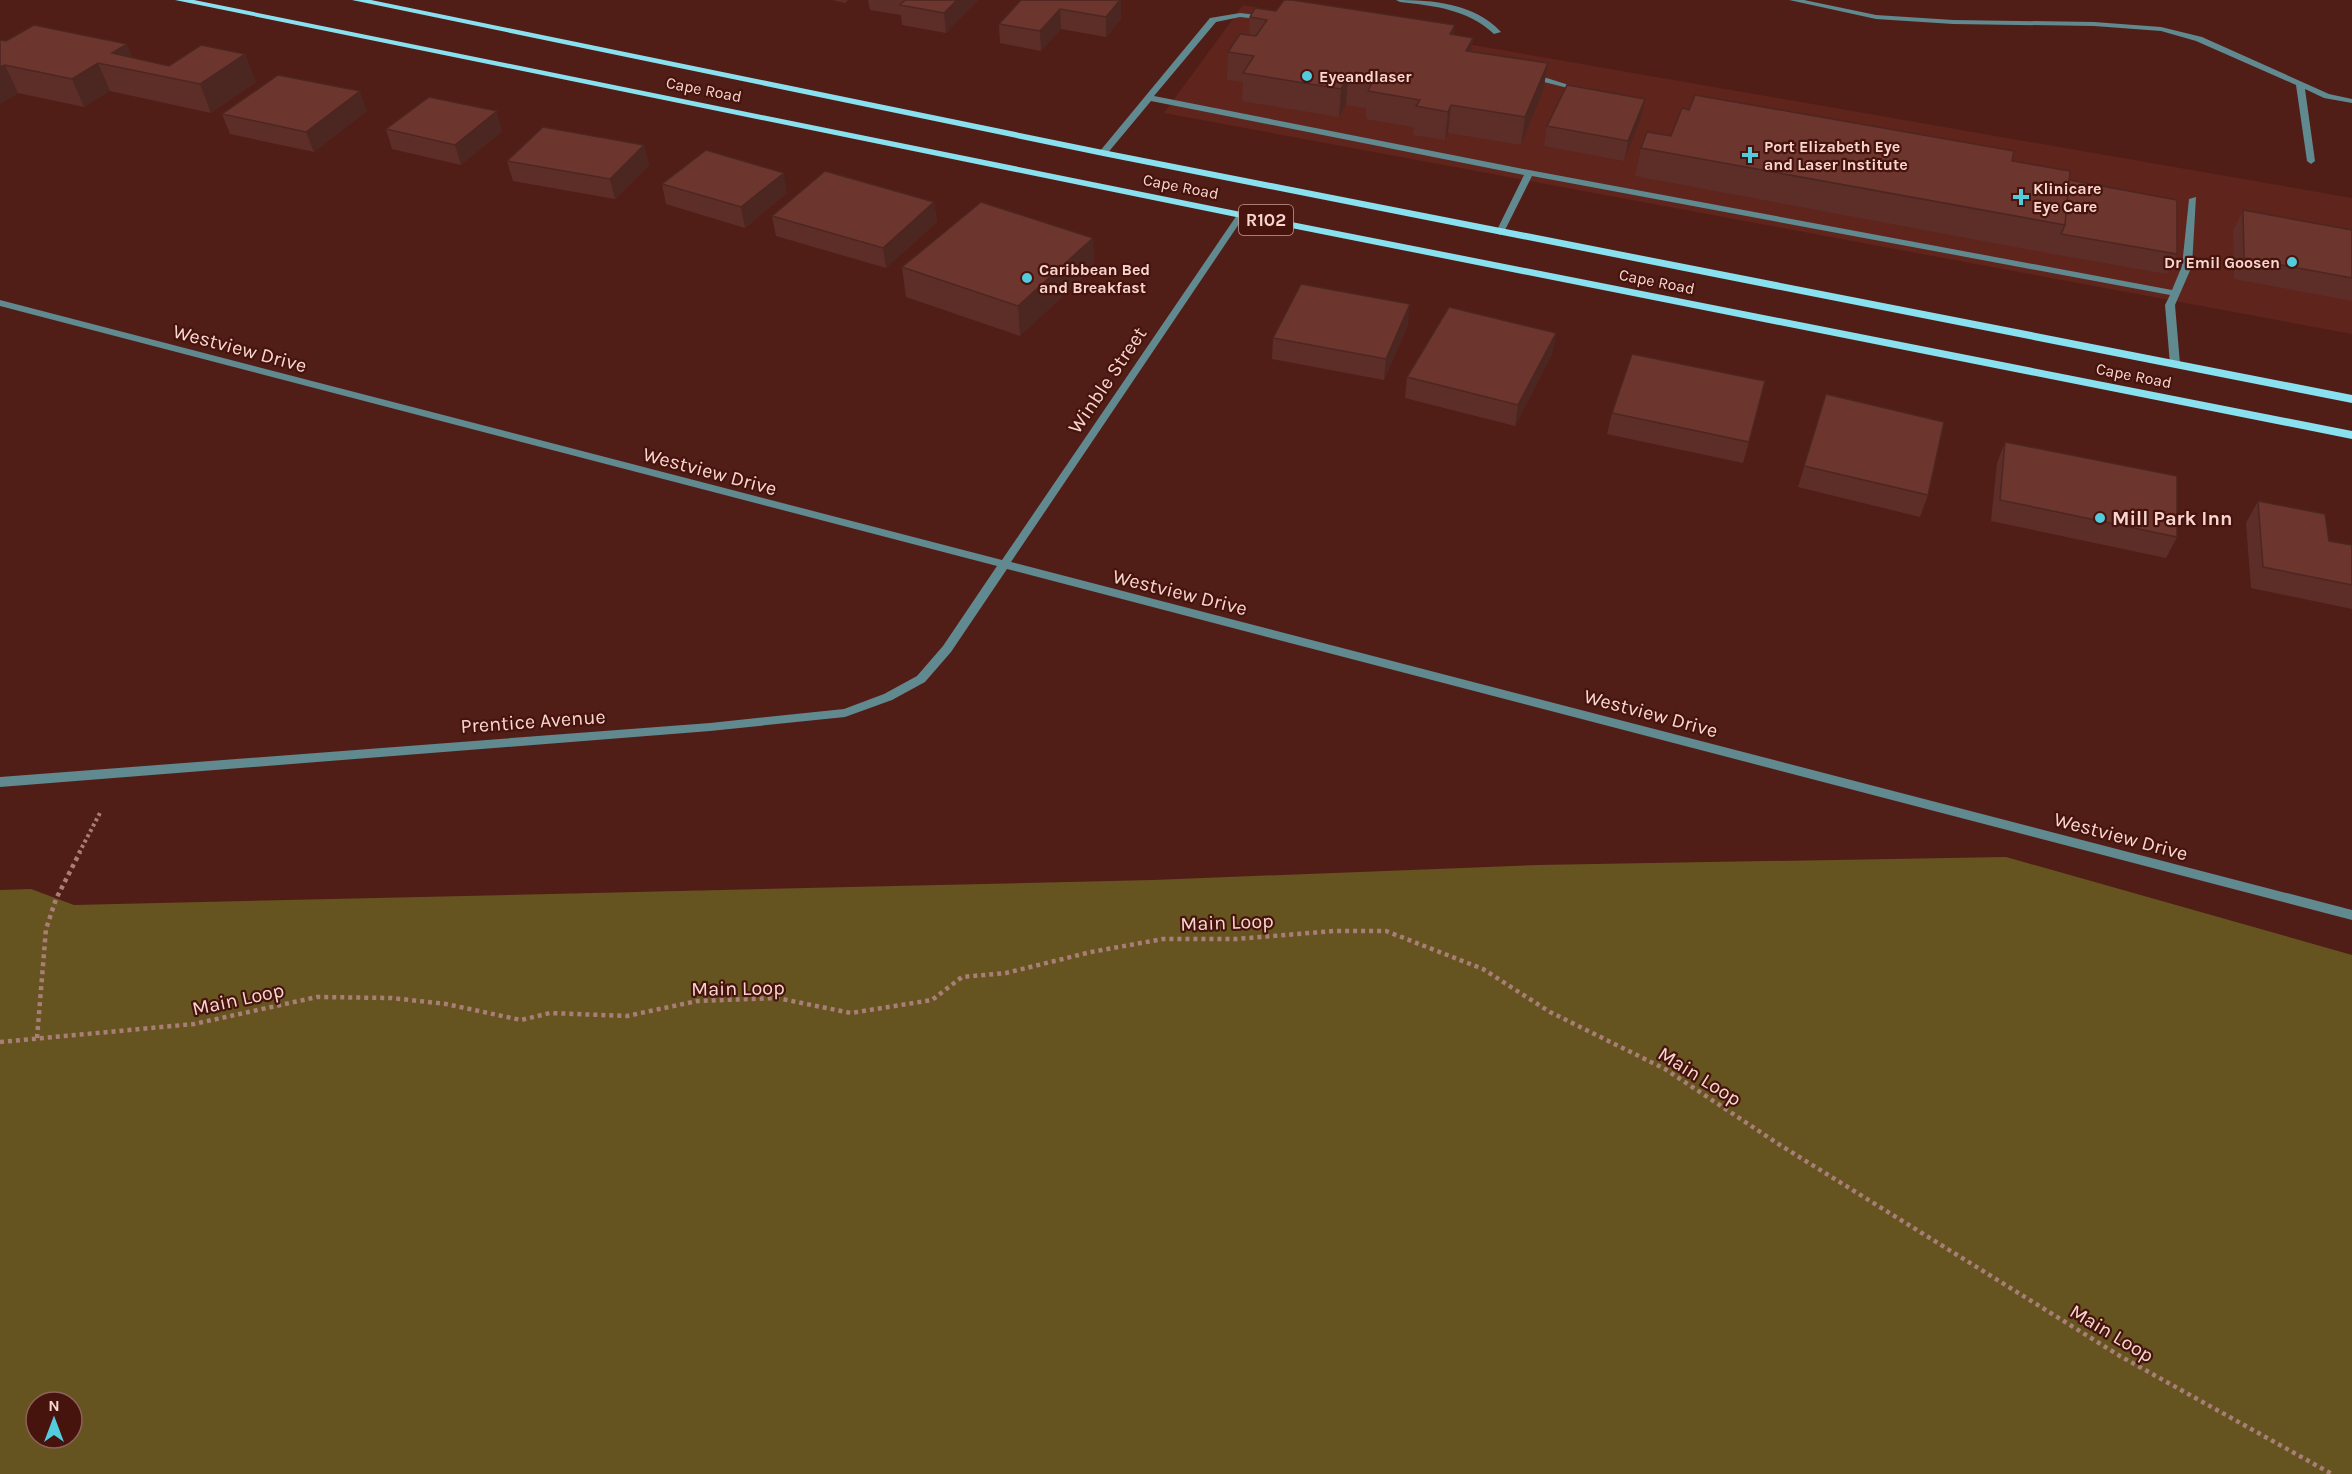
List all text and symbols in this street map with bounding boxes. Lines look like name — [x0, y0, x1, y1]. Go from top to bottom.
place label: Eyeandlaser — [1319, 67, 1412, 86]
marker: Eyeandlaser — [1300, 69, 1314, 83]
street label: Cape Road — [664, 73, 743, 106]
place label: Port Elizabeth Eye and Laser Institute — [1764, 137, 1908, 174]
marker: Port Elizabeth Eye and Laser Institute — [1741, 146, 1759, 164]
street label: Cape Road — [1141, 170, 1220, 203]
place label: Klinicare Eye Care — [2033, 179, 2101, 216]
marker: Klinicare Eye Care — [2014, 190, 2028, 204]
road number: R102 — [1239, 205, 1293, 235]
place label: Dr Emil Goosen — [2164, 253, 2280, 272]
marker: Dr Emil Goosen — [2285, 255, 2299, 269]
place label: Caribbean Bed and Breakfast — [1039, 260, 1150, 297]
street label: Cape Road — [1617, 265, 1696, 298]
marker: Caribbean Bed and Breakfast — [1020, 271, 1034, 285]
street label: Westview Drive — [170, 320, 309, 377]
street label: Winble Street — [1063, 322, 1152, 438]
street label: Cape Road — [2094, 359, 2173, 392]
street label: Westview Drive — [640, 443, 779, 500]
place label: Mill Park Inn — [2112, 507, 2232, 530]
marker: Mill Park Inn — [2093, 511, 2107, 525]
street label: Westview Drive — [1110, 565, 1250, 620]
street label: Westview Drive — [1581, 685, 1720, 742]
street label: Prentice Avenue — [460, 705, 606, 738]
street label: Westview Drive — [2051, 808, 2190, 865]
street label: Main Loop — [1180, 909, 1274, 936]
street label: Main Loop — [691, 976, 785, 1001]
street label: Main Loop — [190, 979, 286, 1020]
street label: Main Loop — [1654, 1042, 1746, 1111]
street label: Main Loop — [2066, 1299, 2158, 1367]
north arrow — [24, 1390, 84, 1450]
text: N — [48, 1396, 60, 1415]

